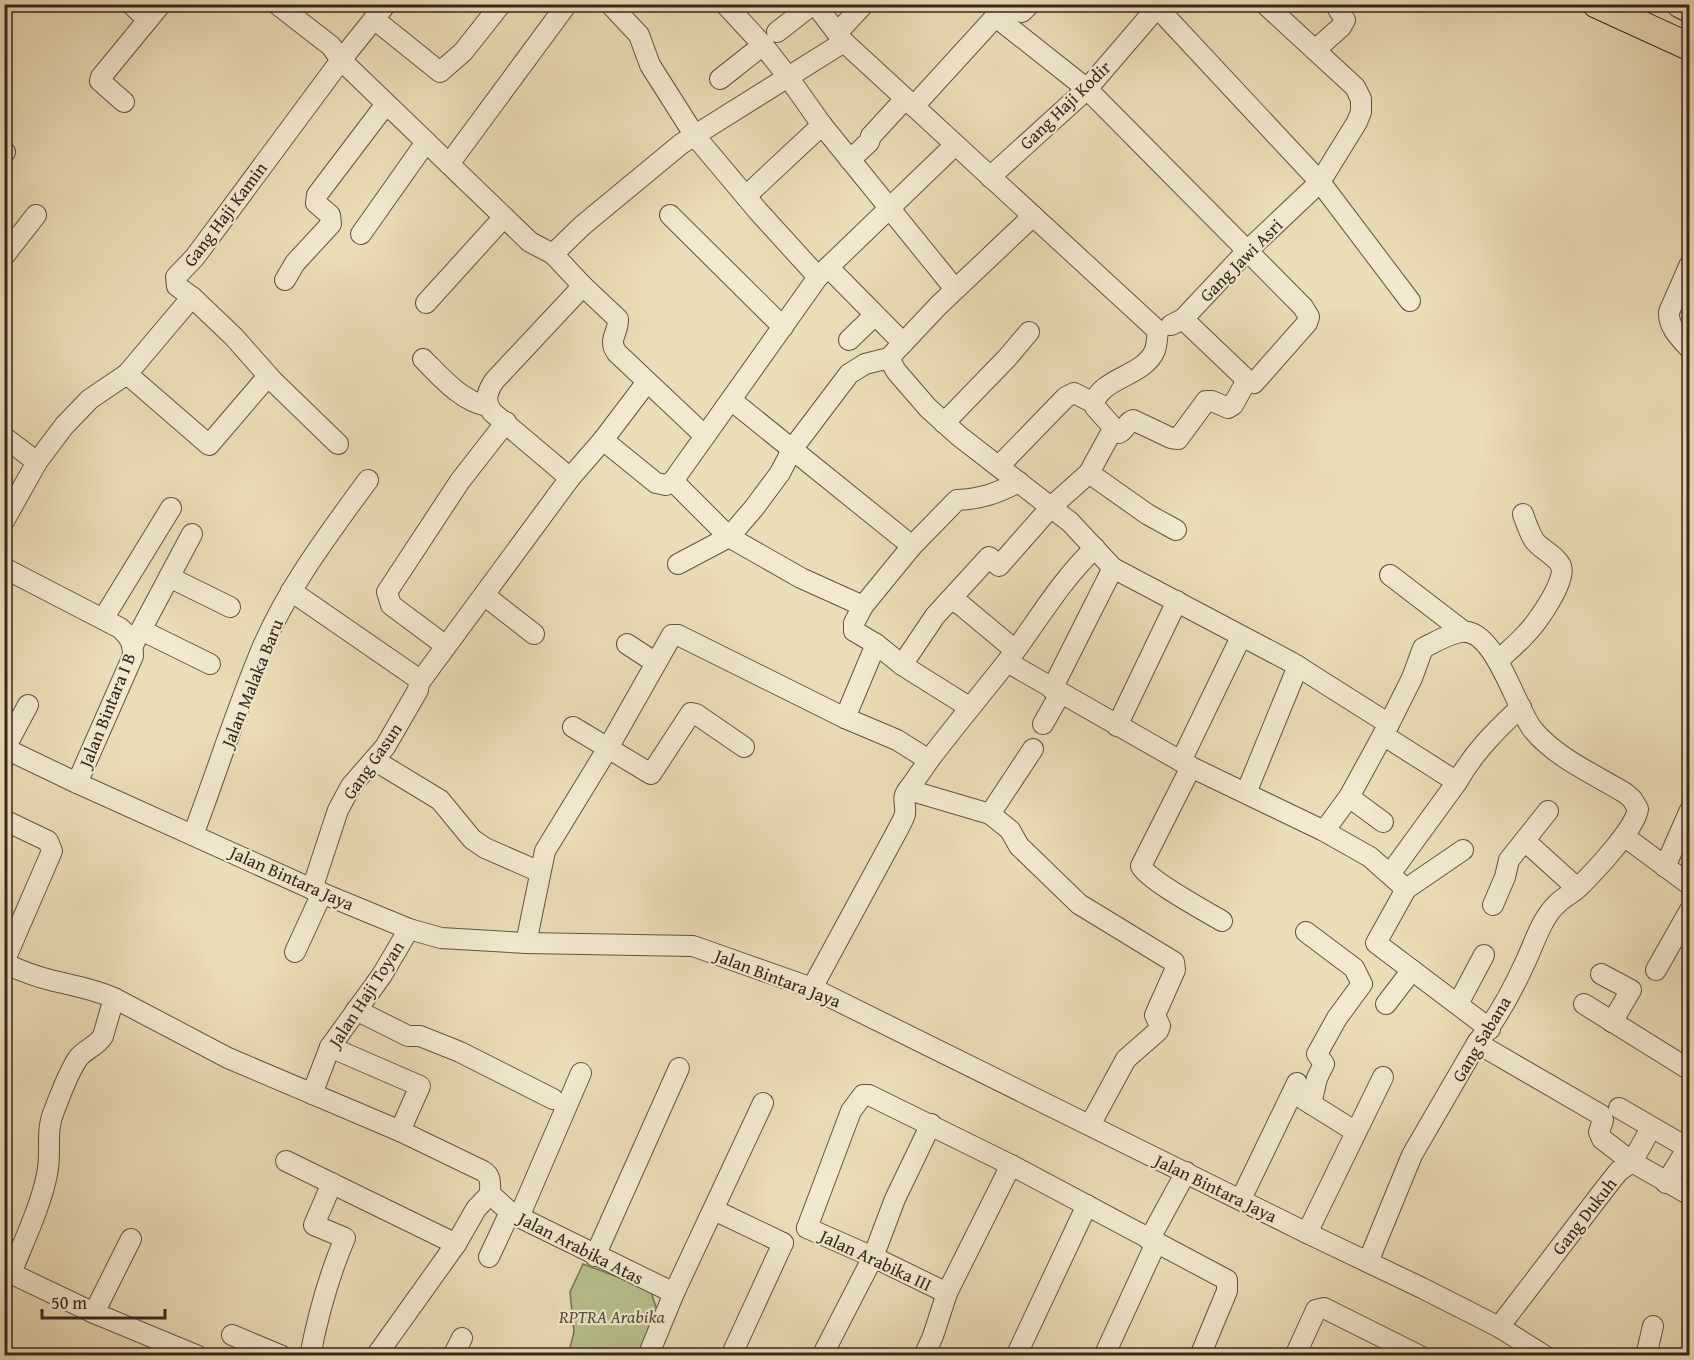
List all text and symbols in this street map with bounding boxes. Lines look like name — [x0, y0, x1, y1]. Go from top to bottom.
street label: Gang Haji Kodir — [1013, 54, 1117, 156]
street label: Gang Haji Kamin — [176, 156, 274, 272]
street label: Gang Jawi Asri — [1193, 212, 1289, 308]
street label: Jalan Malaka Baru — [213, 615, 290, 753]
street label: Jalan Bintara I B — [71, 649, 142, 773]
street label: Gang Gasun — [336, 717, 408, 805]
street label: Jalan Bintara Jaya — [224, 838, 359, 918]
street label: Jalan Haji Toyan — [320, 935, 411, 1054]
street label: Jalan Bintara Jaya — [709, 941, 845, 1015]
street label: Gang Sabana — [1445, 991, 1518, 1087]
street label: Jalan Bintara Jaya — [1148, 1146, 1282, 1230]
street label: Gang Dukuh — [1545, 1172, 1623, 1260]
street label: Jalan Arabika Atas — [512, 1204, 648, 1291]
street label: Jalan Arabika III — [814, 1221, 937, 1298]
scale bar — [42, 1282, 165, 1320]
text: 50 m — [51, 1289, 87, 1316]
park label: RPTRA Arabika — [558, 1303, 666, 1330]

